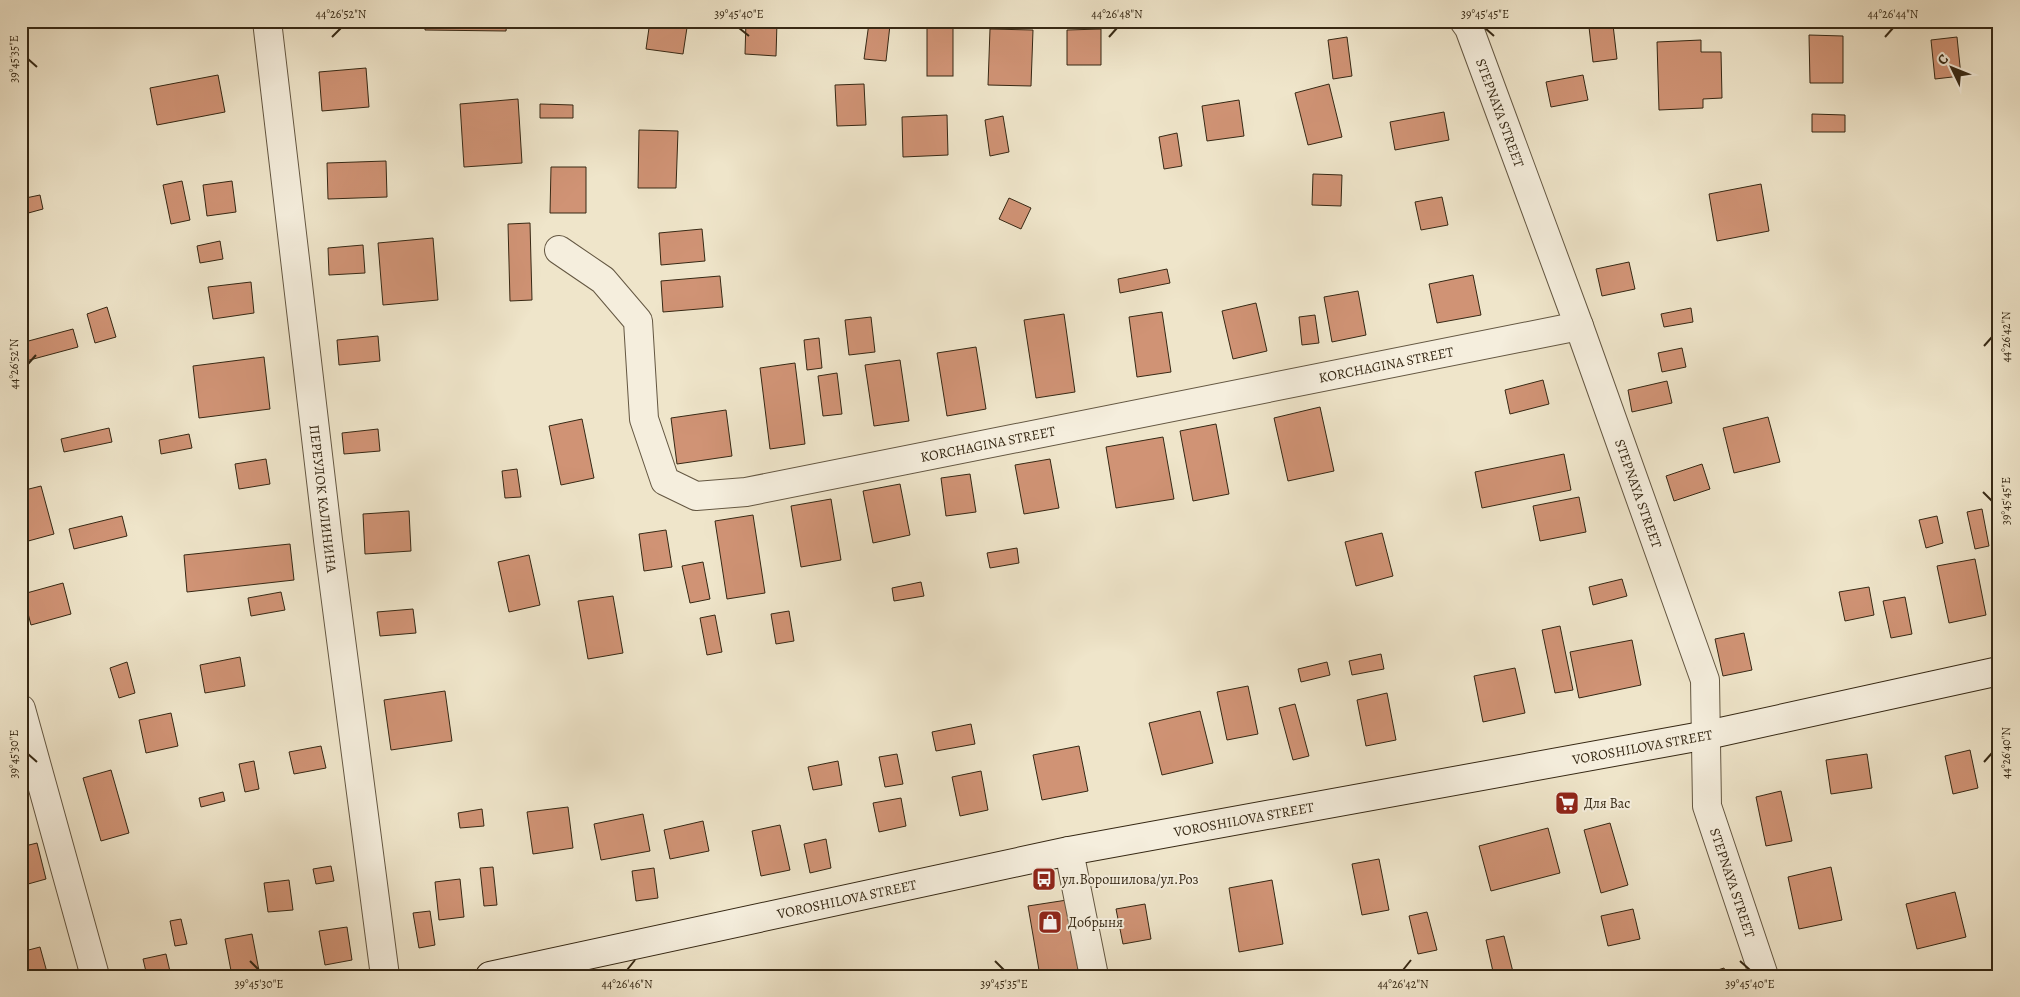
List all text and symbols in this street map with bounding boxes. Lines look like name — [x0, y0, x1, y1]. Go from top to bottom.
text: 44°26'52"N — [316, 6, 367, 22]
text: 39°45'40"E — [714, 6, 764, 22]
text: 44°26'48"N — [1091, 6, 1143, 22]
text: 39°45'45"E — [1461, 6, 1509, 22]
text: 44°26'44"N — [1868, 6, 1919, 22]
text: 39°45'35"E — [6, 35, 22, 83]
north arrow — [1928, 42, 1978, 92]
text: С — [1933, 50, 1953, 69]
street label: STEPNAYA STREET — [1471, 56, 1529, 170]
text: 44°26'42"N — [1998, 311, 2014, 363]
text: 44°26'52"N — [6, 338, 22, 389]
street label: KORCHAGINA STREET — [1317, 342, 1456, 388]
street label: KORCHAGINA STREET — [919, 422, 1057, 467]
street label: ПЕРЕУЛОК КАЛИНИНА — [305, 424, 341, 575]
street label: STEPNAYA STREET — [1610, 437, 1666, 551]
text: 39°45'45"E — [1998, 477, 2014, 525]
street label: VOROSHILOVA STREET — [1570, 725, 1715, 770]
text: 44°26'40"N — [1998, 727, 2014, 779]
text: 39°45'30"E — [6, 730, 22, 778]
supermarket icon: Для Вас — [1554, 790, 1580, 816]
place label: Для Вас — [1584, 794, 1630, 813]
street label: VOROSHILOVA STREET — [1171, 798, 1316, 842]
street label: STEPNAYA STREET — [1705, 826, 1760, 941]
bus stop icon: ул.Ворошилова/ул.Роз — [1031, 866, 1057, 892]
place label: ул.Ворошилова/ул.Роз — [1061, 870, 1198, 889]
street label: VOROSHILOVA STREET — [774, 875, 919, 924]
shop icon: Добрыня — [1037, 909, 1063, 935]
place label: Добрыня — [1068, 913, 1123, 932]
text: 39°45'30"E — [235, 976, 283, 992]
text: 44°26'46"N — [601, 976, 653, 992]
text: 39°45'35"E — [980, 976, 1028, 992]
text: 44°26'42"N — [1377, 976, 1429, 992]
text: 39°45'40"E — [1725, 976, 1775, 992]

